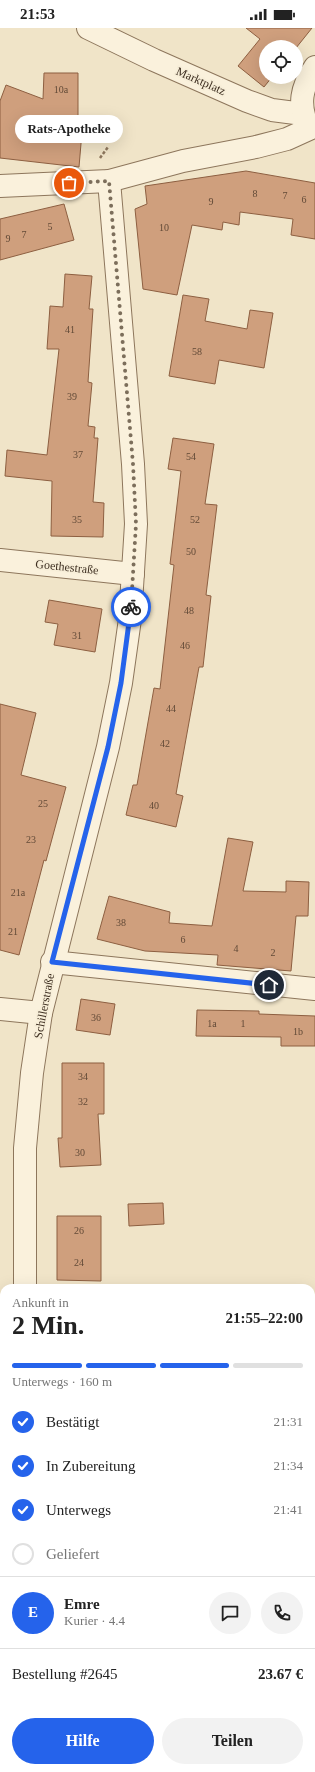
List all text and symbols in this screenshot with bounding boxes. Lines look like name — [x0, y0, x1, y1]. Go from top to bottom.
text: 21:53 — [20, 6, 55, 22]
map controls — [259, 40, 303, 84]
button: locate — [259, 40, 303, 84]
street label: Marktplatz — [174, 64, 228, 98]
house number: 10a — [54, 84, 69, 95]
callout: Rats-Apotheke — [15, 115, 123, 143]
text: Rats-Apotheke — [27, 121, 111, 136]
pin — [52, 166, 86, 200]
icon: bag — [58, 172, 80, 194]
house number: 8 — [253, 188, 258, 199]
house number: 7 — [283, 190, 288, 201]
house number: 6 — [302, 194, 307, 205]
house number: 9 — [209, 196, 214, 207]
house number: 5 — [48, 221, 53, 232]
house number: 10 — [159, 222, 169, 233]
house number: 7 — [22, 229, 27, 240]
house number: 9 — [6, 233, 11, 244]
house number: 41 — [65, 324, 75, 335]
house number: 58 — [192, 346, 202, 357]
house number: 39 — [67, 391, 77, 402]
house number: 37 — [73, 449, 83, 460]
house number: 54 — [186, 451, 196, 462]
house number: 35 — [72, 514, 82, 525]
house number: 52 — [190, 514, 200, 525]
house number: 50 — [186, 546, 196, 557]
street label: Goethestraße — [35, 557, 99, 577]
courier — [111, 587, 151, 627]
icon: bike — [120, 596, 142, 618]
house number: 48 — [184, 605, 194, 616]
house number: 31 — [72, 630, 82, 641]
house number: 46 — [180, 640, 190, 651]
house number: 44 — [166, 703, 176, 714]
house number: 42 — [160, 738, 170, 749]
house number: 25 — [38, 798, 48, 809]
house number: 40 — [149, 800, 159, 811]
house number: 23 — [26, 834, 36, 845]
house number: 21a — [11, 887, 26, 898]
house number: 38 — [116, 917, 126, 928]
house number: 21 — [8, 926, 18, 937]
house number: 6 — [181, 934, 186, 945]
house number: 4 — [234, 943, 239, 954]
house number: 2 — [271, 947, 276, 958]
pin — [252, 968, 286, 1002]
street label: Schillerstraße — [31, 972, 57, 1040]
icon: home — [258, 974, 280, 996]
house number: 36 — [91, 1012, 101, 1023]
house number: 1a — [207, 1018, 217, 1029]
house number: 1 — [241, 1018, 246, 1029]
house number: 1b — [293, 1026, 303, 1037]
house number: 34 — [78, 1071, 88, 1082]
house number: 32 — [78, 1096, 88, 1107]
house number: 30 — [75, 1147, 85, 1158]
house number: 26 — [74, 1225, 84, 1236]
house number: 24 — [74, 1257, 84, 1268]
text: Ankunft in — [12, 1295, 69, 1310]
text: 21:55–22:00 — [226, 1310, 303, 1326]
text: 2 Min. — [12, 1311, 84, 1340]
text: Unterwegs · 160 m — [12, 1374, 112, 1389]
icon: check — [12, 1411, 34, 1433]
text: Bestätigt — [46, 1414, 99, 1430]
text: 21:31 — [273, 1414, 303, 1429]
icon: check — [12, 1455, 34, 1477]
text: In Zubereitung — [46, 1458, 136, 1474]
text: 21:34 — [273, 1458, 303, 1473]
icon: check — [12, 1499, 34, 1521]
text: Unterwegs — [46, 1502, 111, 1518]
text: 21:41 — [273, 1502, 303, 1517]
text: Geliefert — [46, 1546, 99, 1562]
button: chat — [209, 1592, 251, 1634]
button: phone — [261, 1592, 303, 1634]
text: Emre — [64, 1596, 100, 1612]
text: E — [28, 1604, 38, 1620]
text: Kurier · 4.4 — [64, 1613, 125, 1628]
text: Bestellung #2645 — [12, 1666, 117, 1682]
text: 23.67 € — [258, 1666, 303, 1682]
button: Hilfe — [12, 1718, 154, 1764]
button: Teilen — [162, 1718, 303, 1764]

